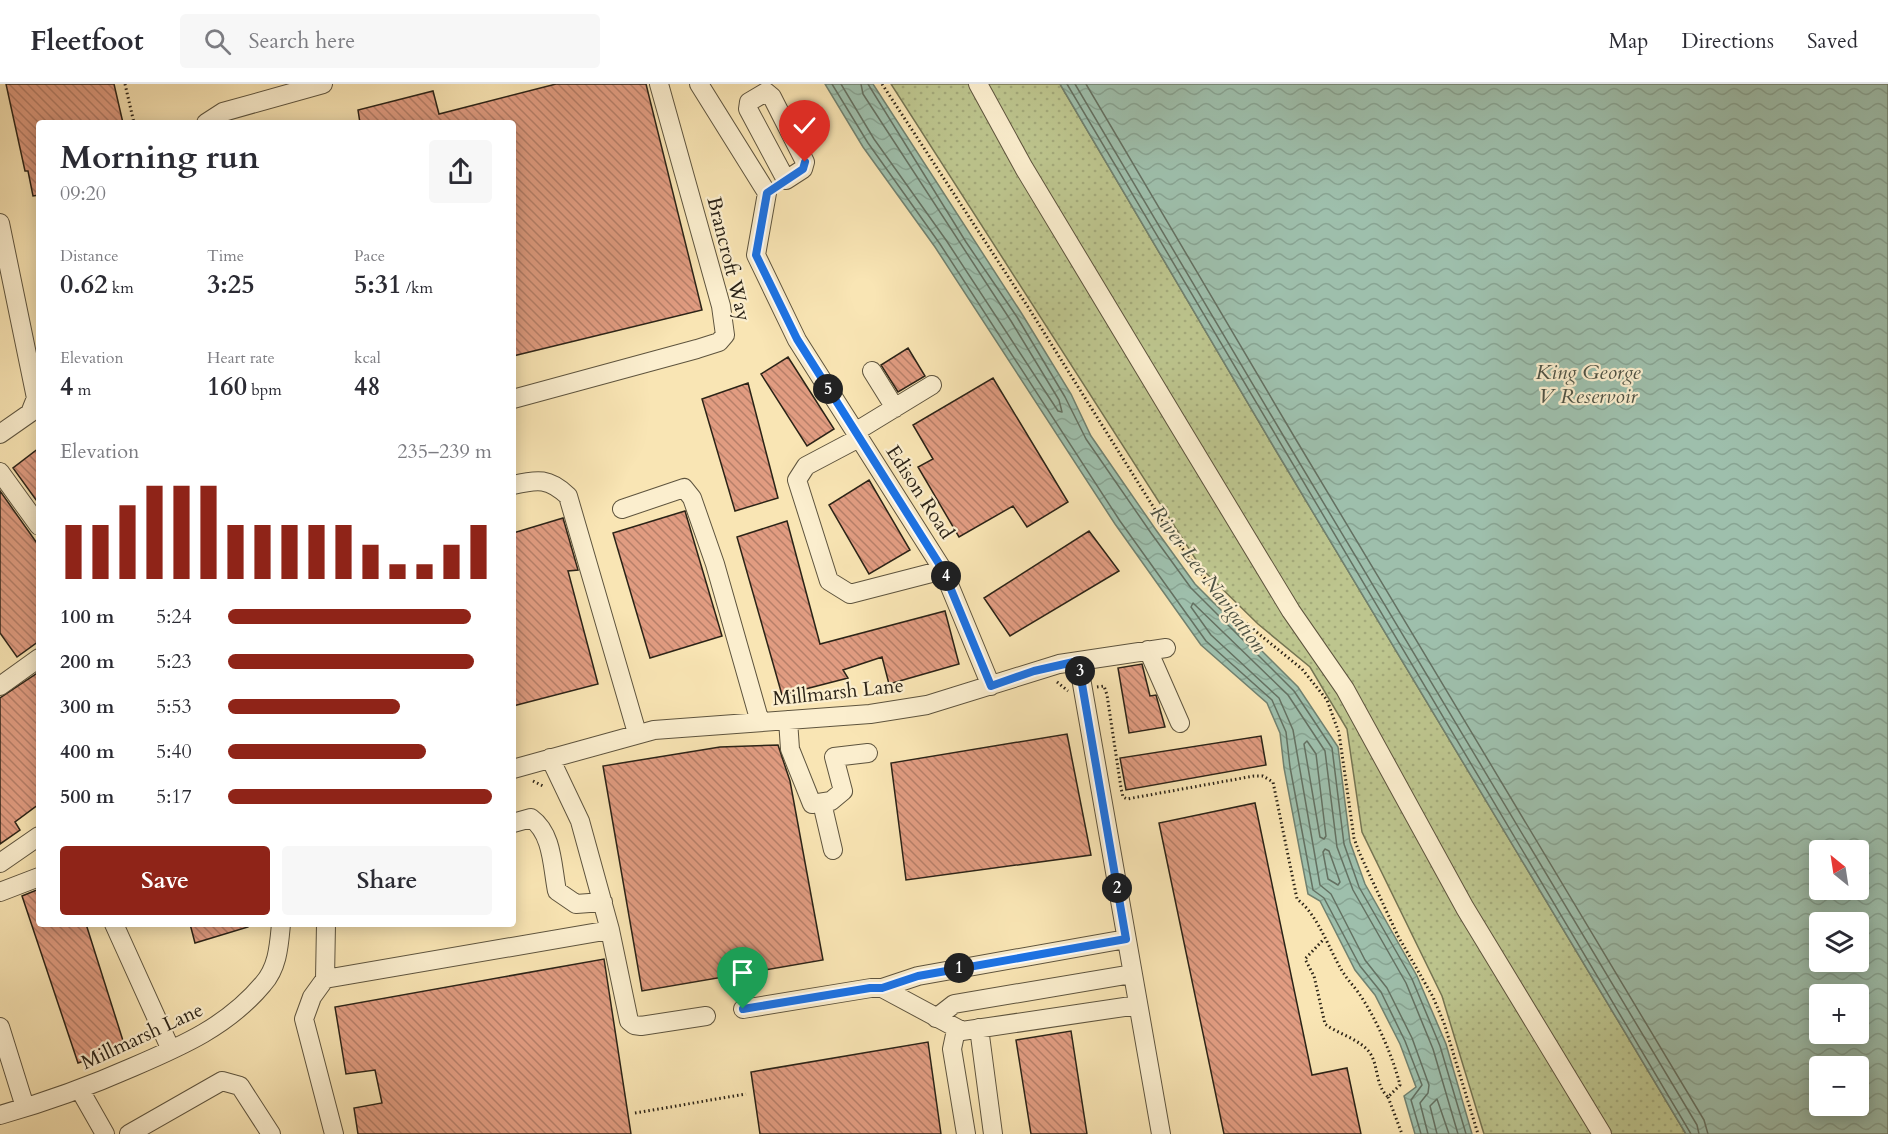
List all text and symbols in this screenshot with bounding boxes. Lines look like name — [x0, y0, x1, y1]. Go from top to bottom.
search box — [180, 14, 600, 68]
text: Fleetfoot — [30, 22, 144, 60]
icon: search — [201, 25, 234, 58]
text: Search here — [249, 26, 355, 56]
text: Map — [1608, 27, 1648, 56]
text: Directions — [1681, 27, 1774, 56]
text: Saved — [1807, 27, 1858, 56]
pin — [779, 100, 830, 162]
icon: check — [788, 109, 821, 142]
text: Morning run — [60, 135, 260, 180]
button: share — [429, 140, 492, 203]
text: 09:20 — [60, 180, 106, 207]
street label: Brancroft Way — [701, 194, 758, 324]
text: Distance — [60, 245, 118, 267]
text: Time — [207, 245, 244, 267]
text: Pace — [354, 245, 385, 267]
text: 0.62 — [60, 267, 108, 302]
text: 3:25 — [207, 267, 255, 302]
text: 5:31 — [354, 267, 402, 302]
text: km — [108, 277, 134, 299]
text: /km — [402, 277, 433, 299]
text: Elevation — [60, 347, 124, 369]
text: Heart rate — [207, 347, 275, 369]
text: kcal — [354, 347, 381, 369]
water label: King George V Reservoir — [1535, 358, 1642, 411]
text: 4 — [60, 369, 73, 404]
text: 160 — [207, 369, 247, 404]
text: 48 — [354, 369, 381, 404]
pin: 5 — [813, 374, 843, 404]
text: 5 — [824, 378, 832, 400]
text: m — [73, 379, 91, 401]
text: bpm — [247, 379, 282, 401]
text: Elevation — [60, 438, 139, 465]
text: 235–239 m — [397, 438, 492, 465]
street label: Edison Road — [880, 440, 961, 544]
water label: River Lee Navigation — [1143, 500, 1273, 659]
pin: 4 — [931, 561, 961, 591]
text: 4 — [942, 565, 950, 587]
text: 100 m — [60, 603, 115, 630]
text: 5:24 — [156, 603, 192, 630]
text: 200 m — [60, 648, 115, 675]
text: 5:23 — [156, 648, 192, 675]
pin: 3 — [1065, 656, 1095, 686]
text: 3 — [1076, 660, 1084, 682]
street label: Millmarsh Lane — [771, 672, 905, 712]
text: 300 m — [60, 693, 115, 720]
text: 5:53 — [156, 693, 192, 720]
text: 400 m — [60, 738, 115, 765]
text: 5:40 — [156, 738, 192, 765]
text: 500 m — [60, 783, 115, 810]
text: 5:17 — [156, 783, 192, 810]
north arrow — [1809, 840, 1869, 900]
map controls — [1809, 840, 1869, 1116]
button: Save — [60, 846, 270, 915]
button: Share — [282, 846, 492, 915]
pin: 2 — [1102, 873, 1132, 903]
text: 2 — [1113, 877, 1121, 899]
button: layers — [1809, 912, 1869, 972]
pin — [717, 947, 768, 1009]
pin: 1 — [944, 953, 974, 983]
icon: arrive — [726, 956, 759, 989]
text: 1 — [955, 957, 963, 979]
button: + — [1809, 984, 1869, 1044]
street label: Millmarsh Lane — [77, 996, 207, 1076]
button: − — [1809, 1056, 1869, 1116]

